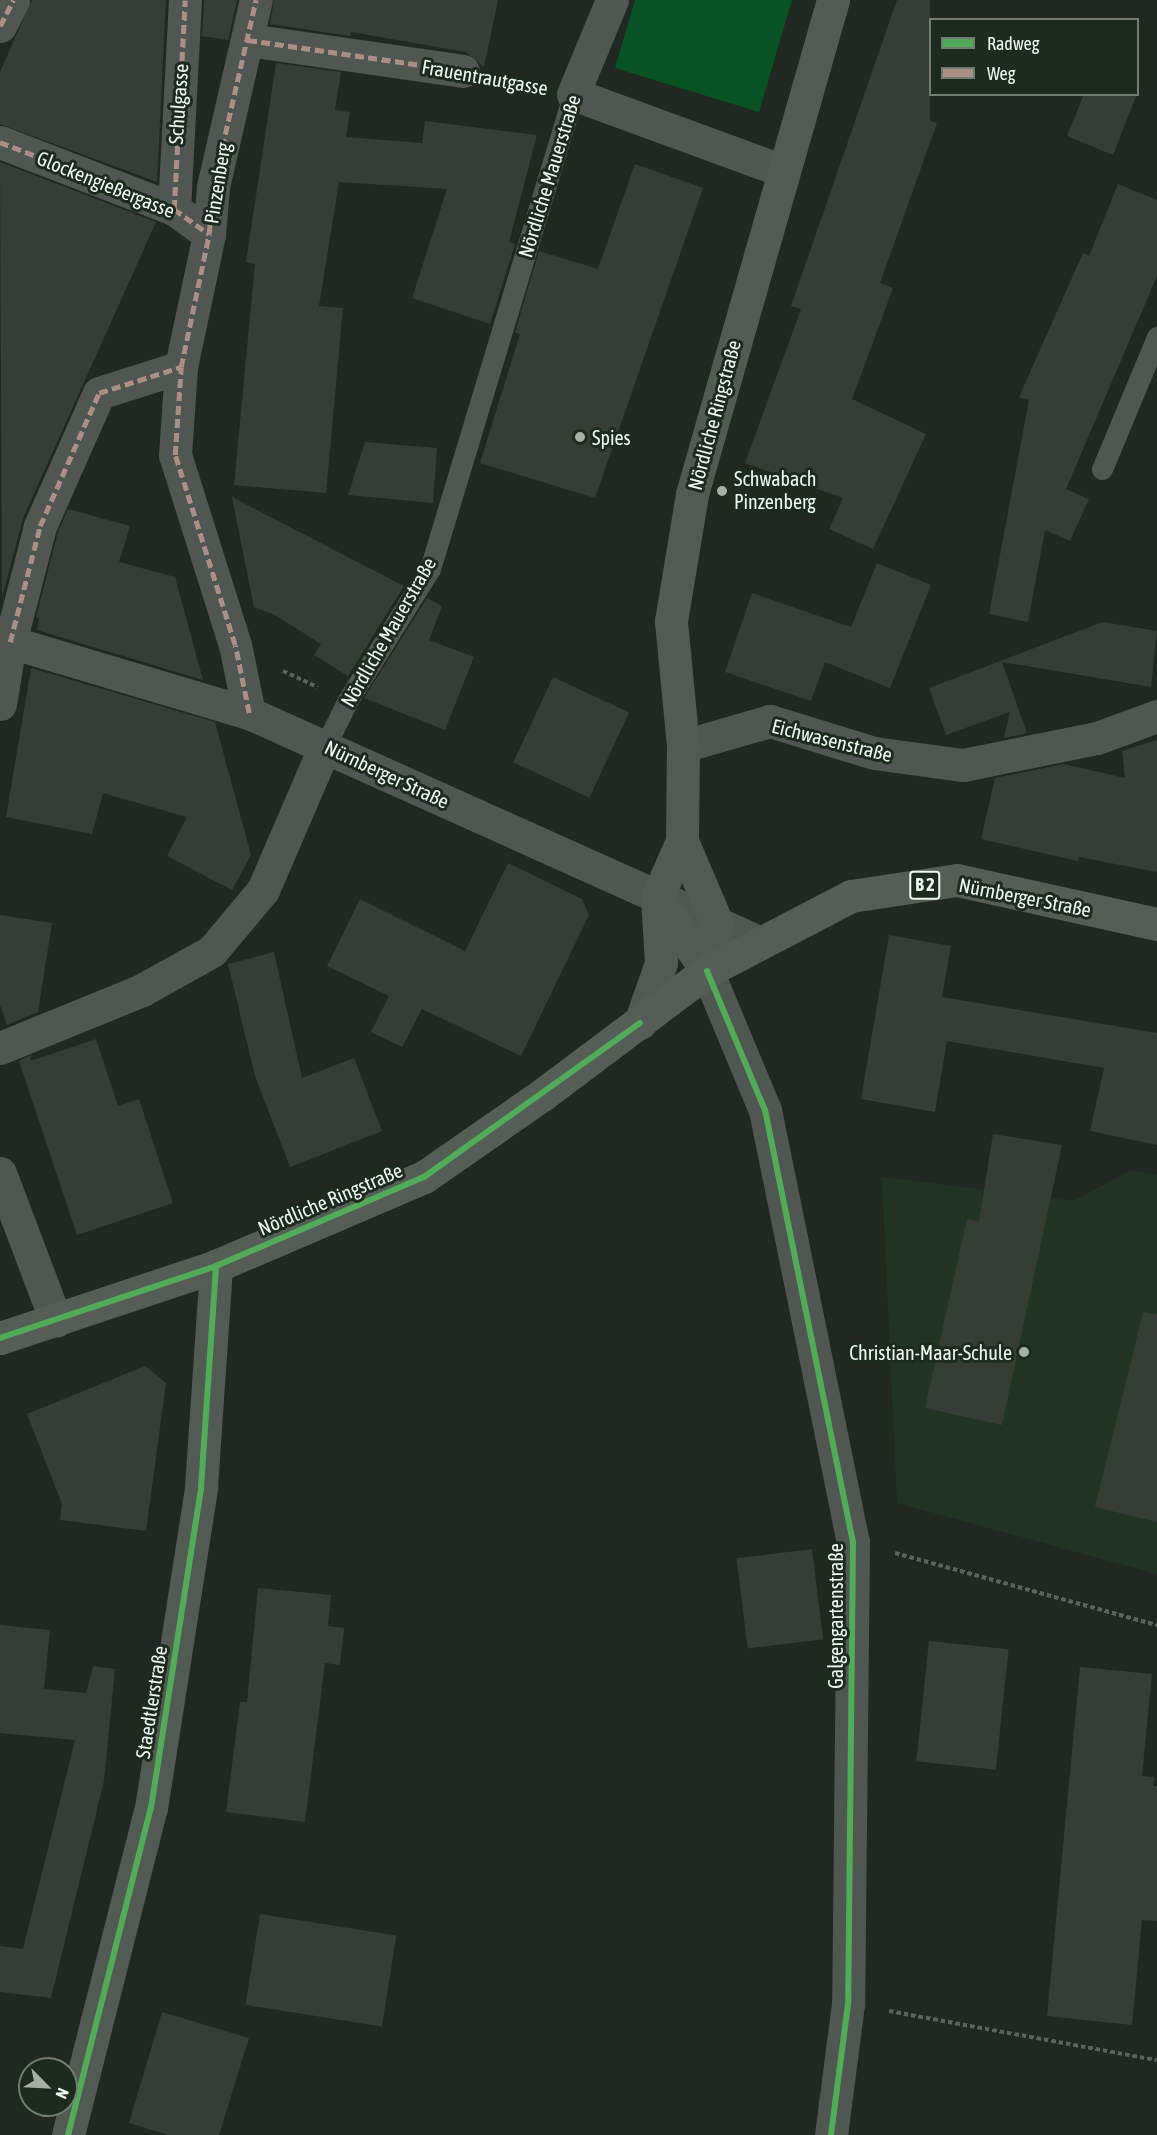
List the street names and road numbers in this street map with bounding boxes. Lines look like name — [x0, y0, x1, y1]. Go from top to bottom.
street label: Frauentrautgasse — [420, 54, 550, 100]
street label: Schulgasse — [163, 63, 193, 145]
street label: Nördliche Mauerstraße — [513, 92, 585, 260]
street label: Pinzenberg — [199, 141, 235, 225]
street label: Glockengießergasse — [34, 145, 178, 223]
street label: Nördliche Ringstraße — [682, 337, 746, 493]
street label: Nördliche Mauerstraße — [335, 553, 441, 711]
street label: Eichwasenstraße — [769, 713, 895, 767]
street label: Nürnberger Straße — [321, 735, 453, 813]
road number: B 2 — [908, 870, 942, 900]
street label: Nürnberger Straße — [957, 872, 1093, 922]
street label: Nördliche Ringstraße — [254, 1158, 406, 1240]
street label: Galgengartenstraße — [823, 1543, 847, 1689]
street label: Staedtlerstraße — [130, 1644, 172, 1760]

